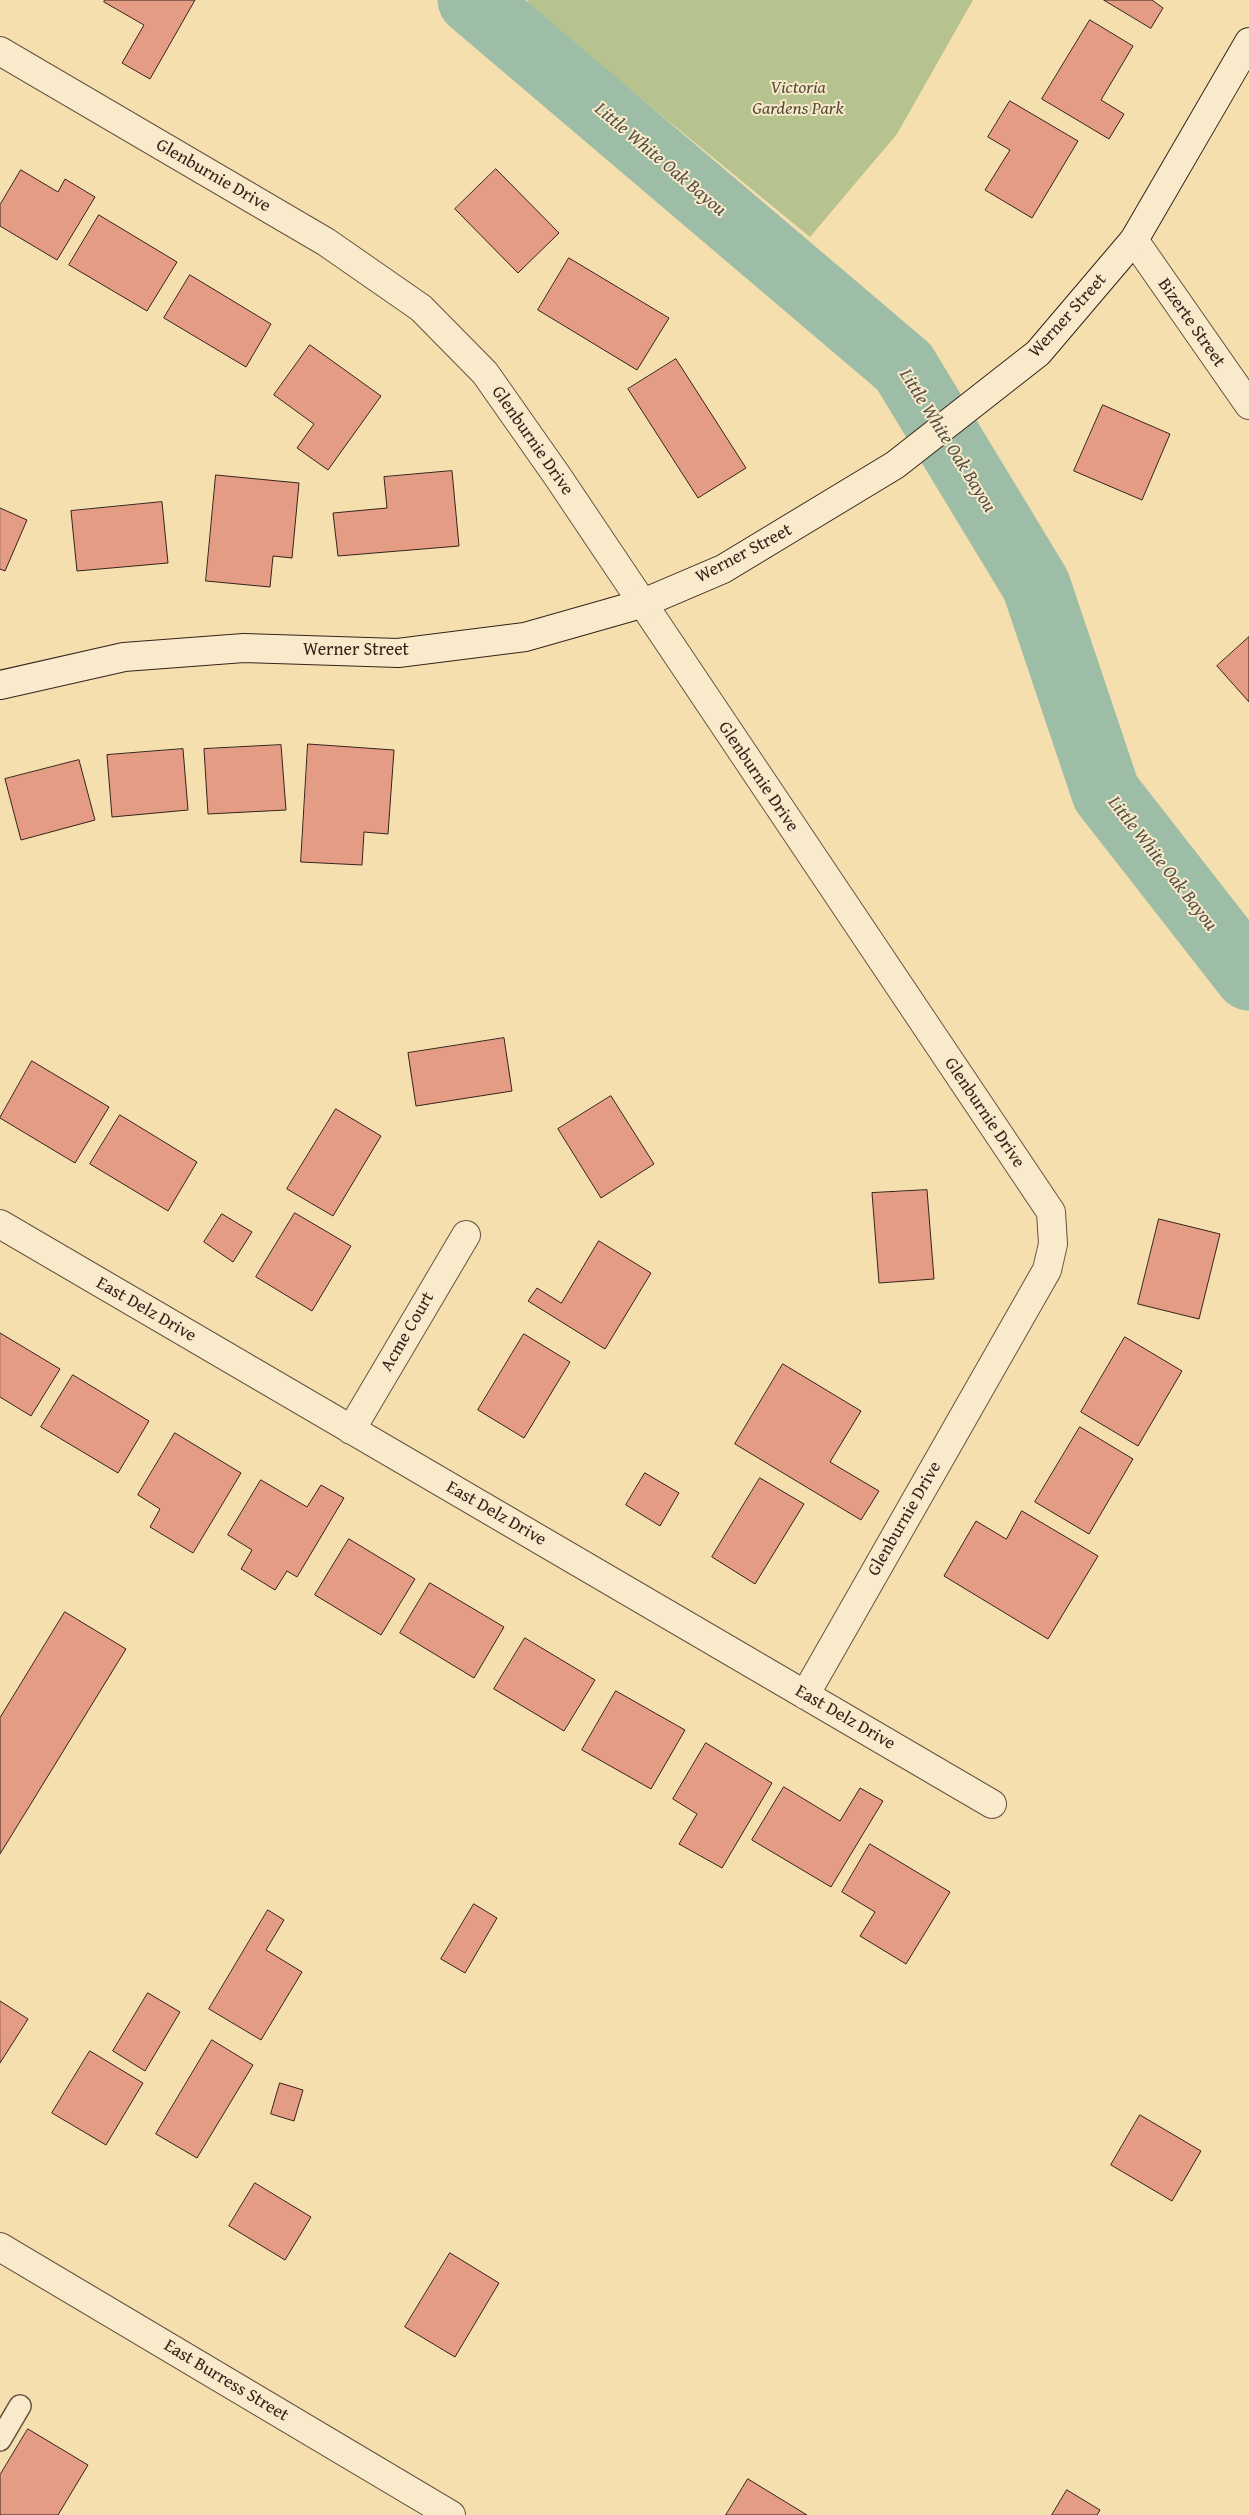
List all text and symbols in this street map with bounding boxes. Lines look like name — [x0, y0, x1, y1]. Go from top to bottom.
park label: Victoria Gardens Park — [752, 77, 844, 120]
water label: Little White Oak Bayou — [589, 98, 731, 222]
street label: Glenburnie Drive — [152, 134, 274, 218]
street label: Werner Street — [1025, 269, 1111, 363]
street label: Bizerte Street — [1153, 274, 1229, 372]
water label: Little White Oak Bayou — [894, 365, 1000, 517]
street label: Glenburnie Drive — [486, 382, 578, 500]
street label: Werner Street — [692, 520, 796, 588]
street label: Werner Street — [303, 639, 409, 661]
street label: Glenburnie Drive — [713, 718, 803, 836]
water label: Little White Oak Bayou — [1102, 792, 1222, 936]
street label: Glenburnie Drive — [939, 1054, 1029, 1172]
street label: East Delz Drive — [92, 1273, 200, 1347]
street label: Acme Court — [377, 1288, 439, 1376]
street label: Glenburnie Drive — [863, 1458, 947, 1580]
street label: East Delz Drive — [442, 1477, 550, 1551]
street label: East Delz Drive — [791, 1681, 899, 1755]
street label: East Burress Street — [160, 2335, 292, 2427]

